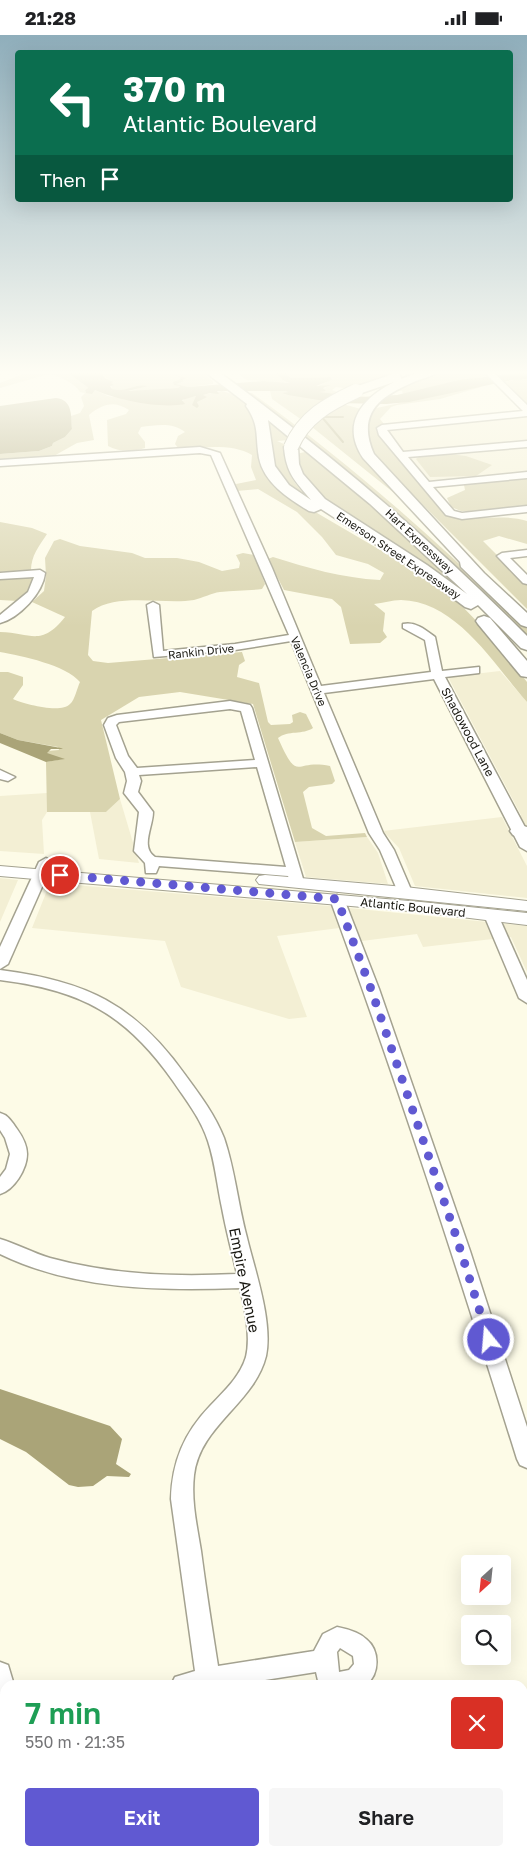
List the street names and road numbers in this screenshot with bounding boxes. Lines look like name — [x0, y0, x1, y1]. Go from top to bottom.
street label: Hart Expressway — [383, 506, 457, 576]
street label: Emerson Street Expressway — [334, 509, 464, 601]
street label: Valencia Drive — [288, 634, 330, 708]
street label: Rankin Drive — [167, 641, 235, 661]
street label: Shadowood Lane — [438, 685, 498, 779]
street label: Atlantic Boulevard — [360, 894, 466, 920]
street label: Empire Avenue — [226, 1226, 264, 1334]

